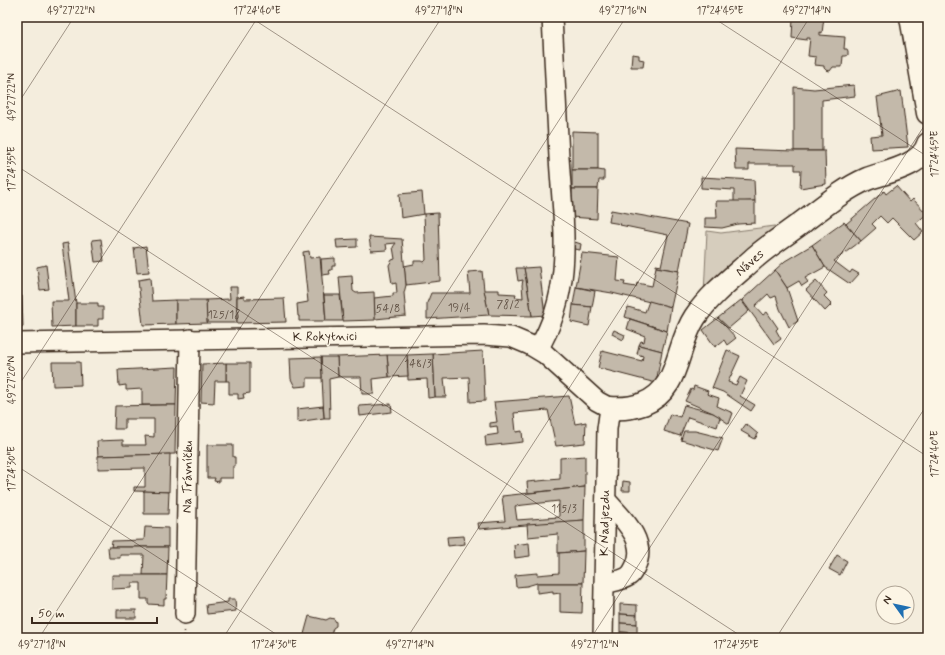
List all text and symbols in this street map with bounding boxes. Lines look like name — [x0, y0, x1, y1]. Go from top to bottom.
text: 49°27'22"N — [47, 4, 95, 18]
text: 17°24'40"E — [234, 4, 281, 18]
text: 49°27'18"N — [415, 4, 463, 18]
text: 49°27'16"N — [599, 4, 647, 18]
text: 17°24'45"E — [697, 4, 743, 18]
text: 49°27'14"N — [783, 4, 831, 18]
text: 49°27'22"N — [5, 73, 19, 121]
text: 17°24'45"E — [928, 131, 942, 177]
text: 17°24'35"E — [5, 146, 19, 192]
street label: Náves — [732, 246, 768, 280]
house number: 78/2 — [497, 298, 520, 312]
house number: 19/4 — [448, 301, 471, 315]
house number: 54/8 — [376, 302, 400, 316]
house number: 125/18 — [208, 308, 240, 322]
street label: K Rokytnici — [293, 328, 357, 346]
text: 49°27'20"N — [5, 356, 19, 404]
house number: 148/3 — [404, 357, 432, 371]
text: 17°24'40"E — [928, 430, 942, 478]
street label: Na Trávníčku — [179, 441, 197, 513]
text: 17°24'30"E — [5, 446, 19, 492]
street label: K Nadjezdu — [596, 490, 614, 556]
house number: 115/3 — [551, 502, 577, 516]
north arrow — [875, 585, 915, 625]
text: N — [880, 593, 895, 607]
scale bar — [32, 599, 157, 625]
text: 50 m — [38, 606, 65, 622]
text: 49°27'18"N — [18, 638, 66, 652]
text: 17°24'30"E — [251, 638, 297, 652]
text: 49°27'14"N — [386, 638, 434, 652]
text: 49°27'12"N — [571, 638, 619, 652]
text: 17°24'35"E — [713, 638, 759, 652]

